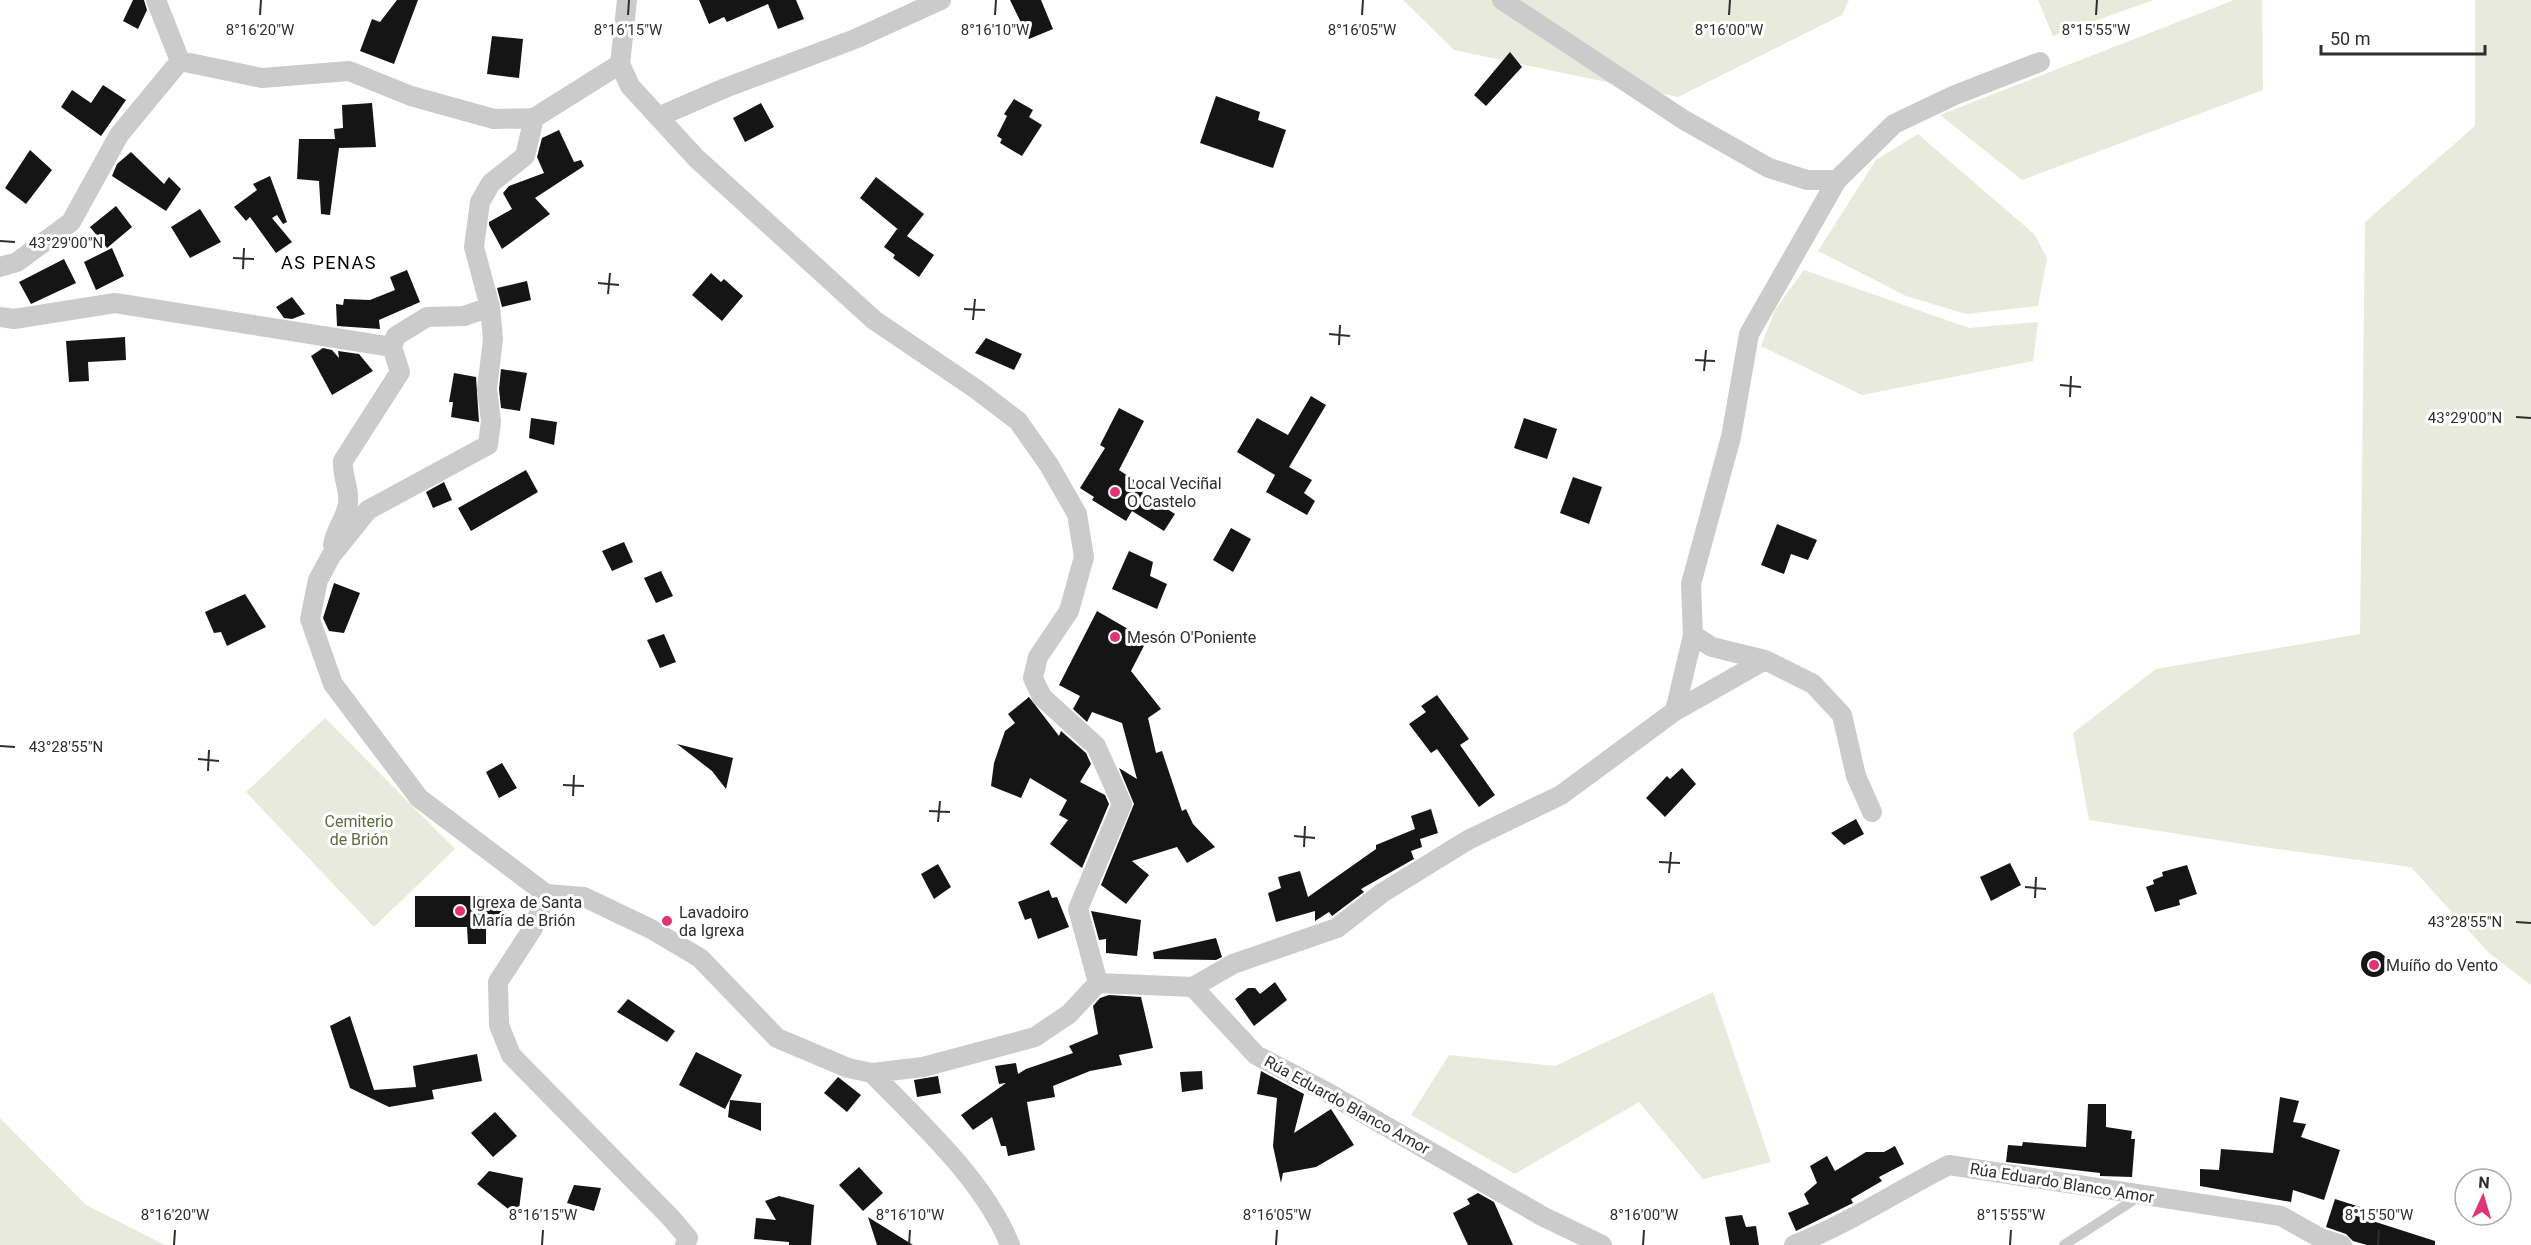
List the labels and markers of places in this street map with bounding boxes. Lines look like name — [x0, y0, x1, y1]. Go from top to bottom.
place label: Local Veciñal O Castelo — [1127, 474, 1222, 511]
marker: Local Veciñal O Castelo — [1108, 485, 1122, 499]
place label: Mesón O'Poniente — [1127, 628, 1256, 647]
marker: Mesón O'Poniente — [1108, 630, 1122, 644]
place label: Igrexa de Santa María de Brión — [472, 893, 582, 930]
place label: Lavadoiro da Igrexa — [679, 903, 749, 940]
marker: Igrexa de Santa María de Brión — [453, 904, 467, 918]
marker: Lavadoiro da Igrexa — [660, 914, 674, 928]
place label: Muíño do Vento — [2386, 956, 2498, 975]
marker: Muíño do Vento — [2367, 958, 2381, 972]

